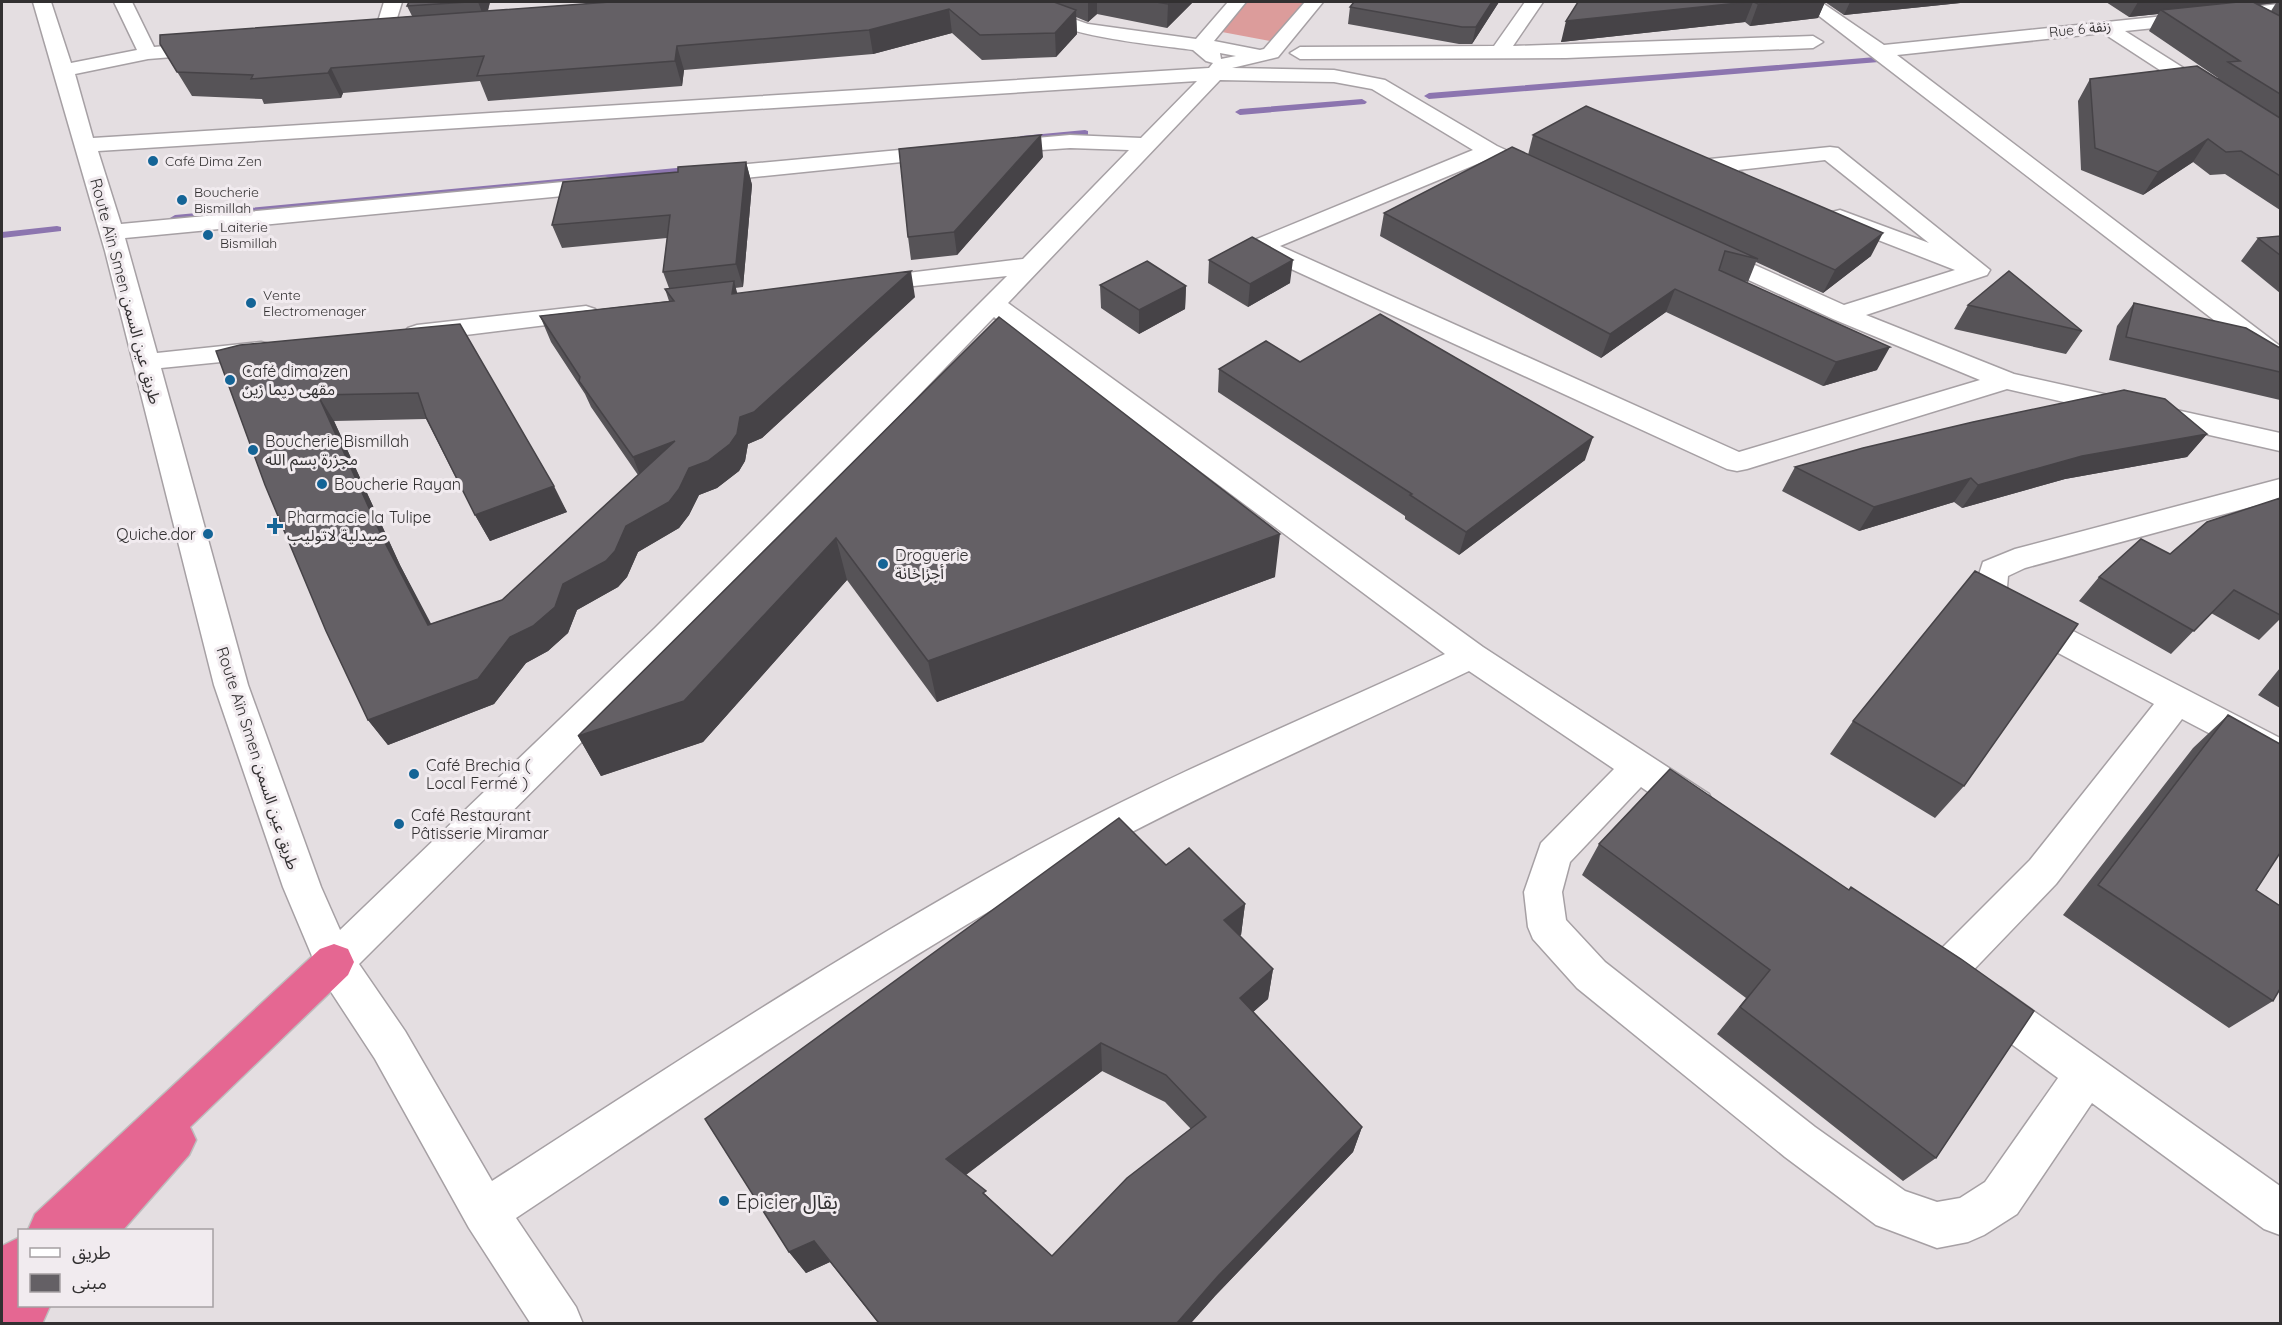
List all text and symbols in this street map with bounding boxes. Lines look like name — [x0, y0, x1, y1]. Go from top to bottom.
street label: Rue 6 زنقة — [2048, 17, 2112, 41]
place label: Café Dima Zen — [165, 152, 262, 170]
marker: Café Dima Zen — [146, 154, 160, 168]
street label: Route Aïn Smen طريق عين السمن — [85, 176, 166, 407]
place label: Boucherie Bismillah — [194, 183, 259, 217]
marker: Boucherie Bismillah — [175, 193, 189, 207]
place label: Laiterie Bismillah — [220, 218, 277, 252]
marker: Laiterie Bismillah — [201, 228, 215, 242]
place label: Vente Electromenager — [263, 286, 367, 320]
marker: Vente Electromenager — [244, 296, 258, 310]
place label: Café dima zen مقهى ديما زين — [242, 361, 348, 399]
marker: Café dima zen مقهى ديما زين — [223, 373, 237, 387]
place label: Boucherie Bismillah مجزرة بسم الله — [265, 431, 409, 472]
marker: Boucherie Bismillah مجزرة بسم الله — [246, 443, 260, 457]
place label: Boucherie Rayan — [334, 474, 461, 494]
marker: Boucherie Rayan — [315, 477, 329, 491]
place label: Pharmacie la Tulipe صيدلية لاتوليب — [287, 507, 431, 545]
marker: Pharmacie la Tulipe صيدلية لاتوليب — [268, 519, 282, 533]
place label: Quiche.dor — [116, 524, 196, 544]
marker: Quiche.dor — [201, 527, 215, 541]
place label: Droguerie أجزاخانة — [895, 545, 969, 583]
marker: Droguerie أجزاخانة — [876, 557, 890, 571]
street label: Route Aïn Smen طريق عين السمن — [212, 644, 304, 872]
place label: Café Brechia ( Local Fermé ) — [426, 755, 531, 793]
marker: Café Brechia ( Local Fermé ) — [407, 767, 421, 781]
place label: Café Restaurant Pâtisserie Miramar — [411, 805, 549, 843]
marker: Café Restaurant Pâtisserie Miramar — [392, 817, 406, 831]
place label: Epicier بقال — [736, 1189, 838, 1214]
marker: Epicier بقال — [717, 1194, 731, 1208]
legend — [18, 1229, 213, 1307]
text: طريق — [72, 1241, 111, 1264]
text: مبنى — [72, 1271, 107, 1294]

